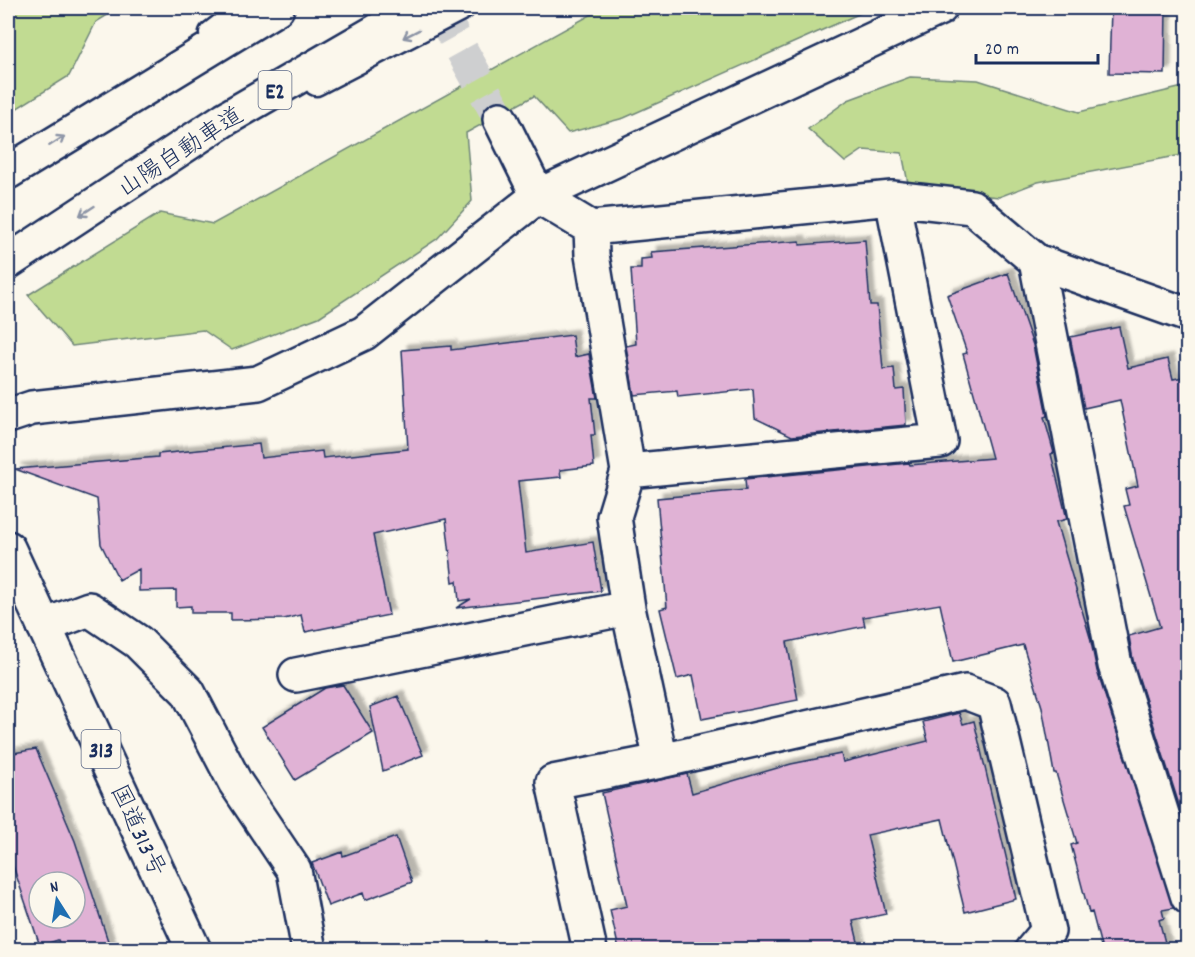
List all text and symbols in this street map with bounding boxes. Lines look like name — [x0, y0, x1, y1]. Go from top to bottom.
scale bar — [976, 27, 1098, 65]
one-way arrow — [403, 29, 421, 41]
text: 20 m — [985, 38, 1019, 63]
road number: E2 — [258, 71, 292, 109]
street label: 山陽自動車道 — [112, 100, 251, 207]
one-way arrow — [48, 135, 65, 147]
one-way arrow — [79, 205, 96, 217]
road number: 313 — [82, 730, 120, 768]
street label: 国道313号 — [100, 779, 173, 883]
north arrow — [27, 870, 87, 930]
text: N — [48, 876, 61, 900]

